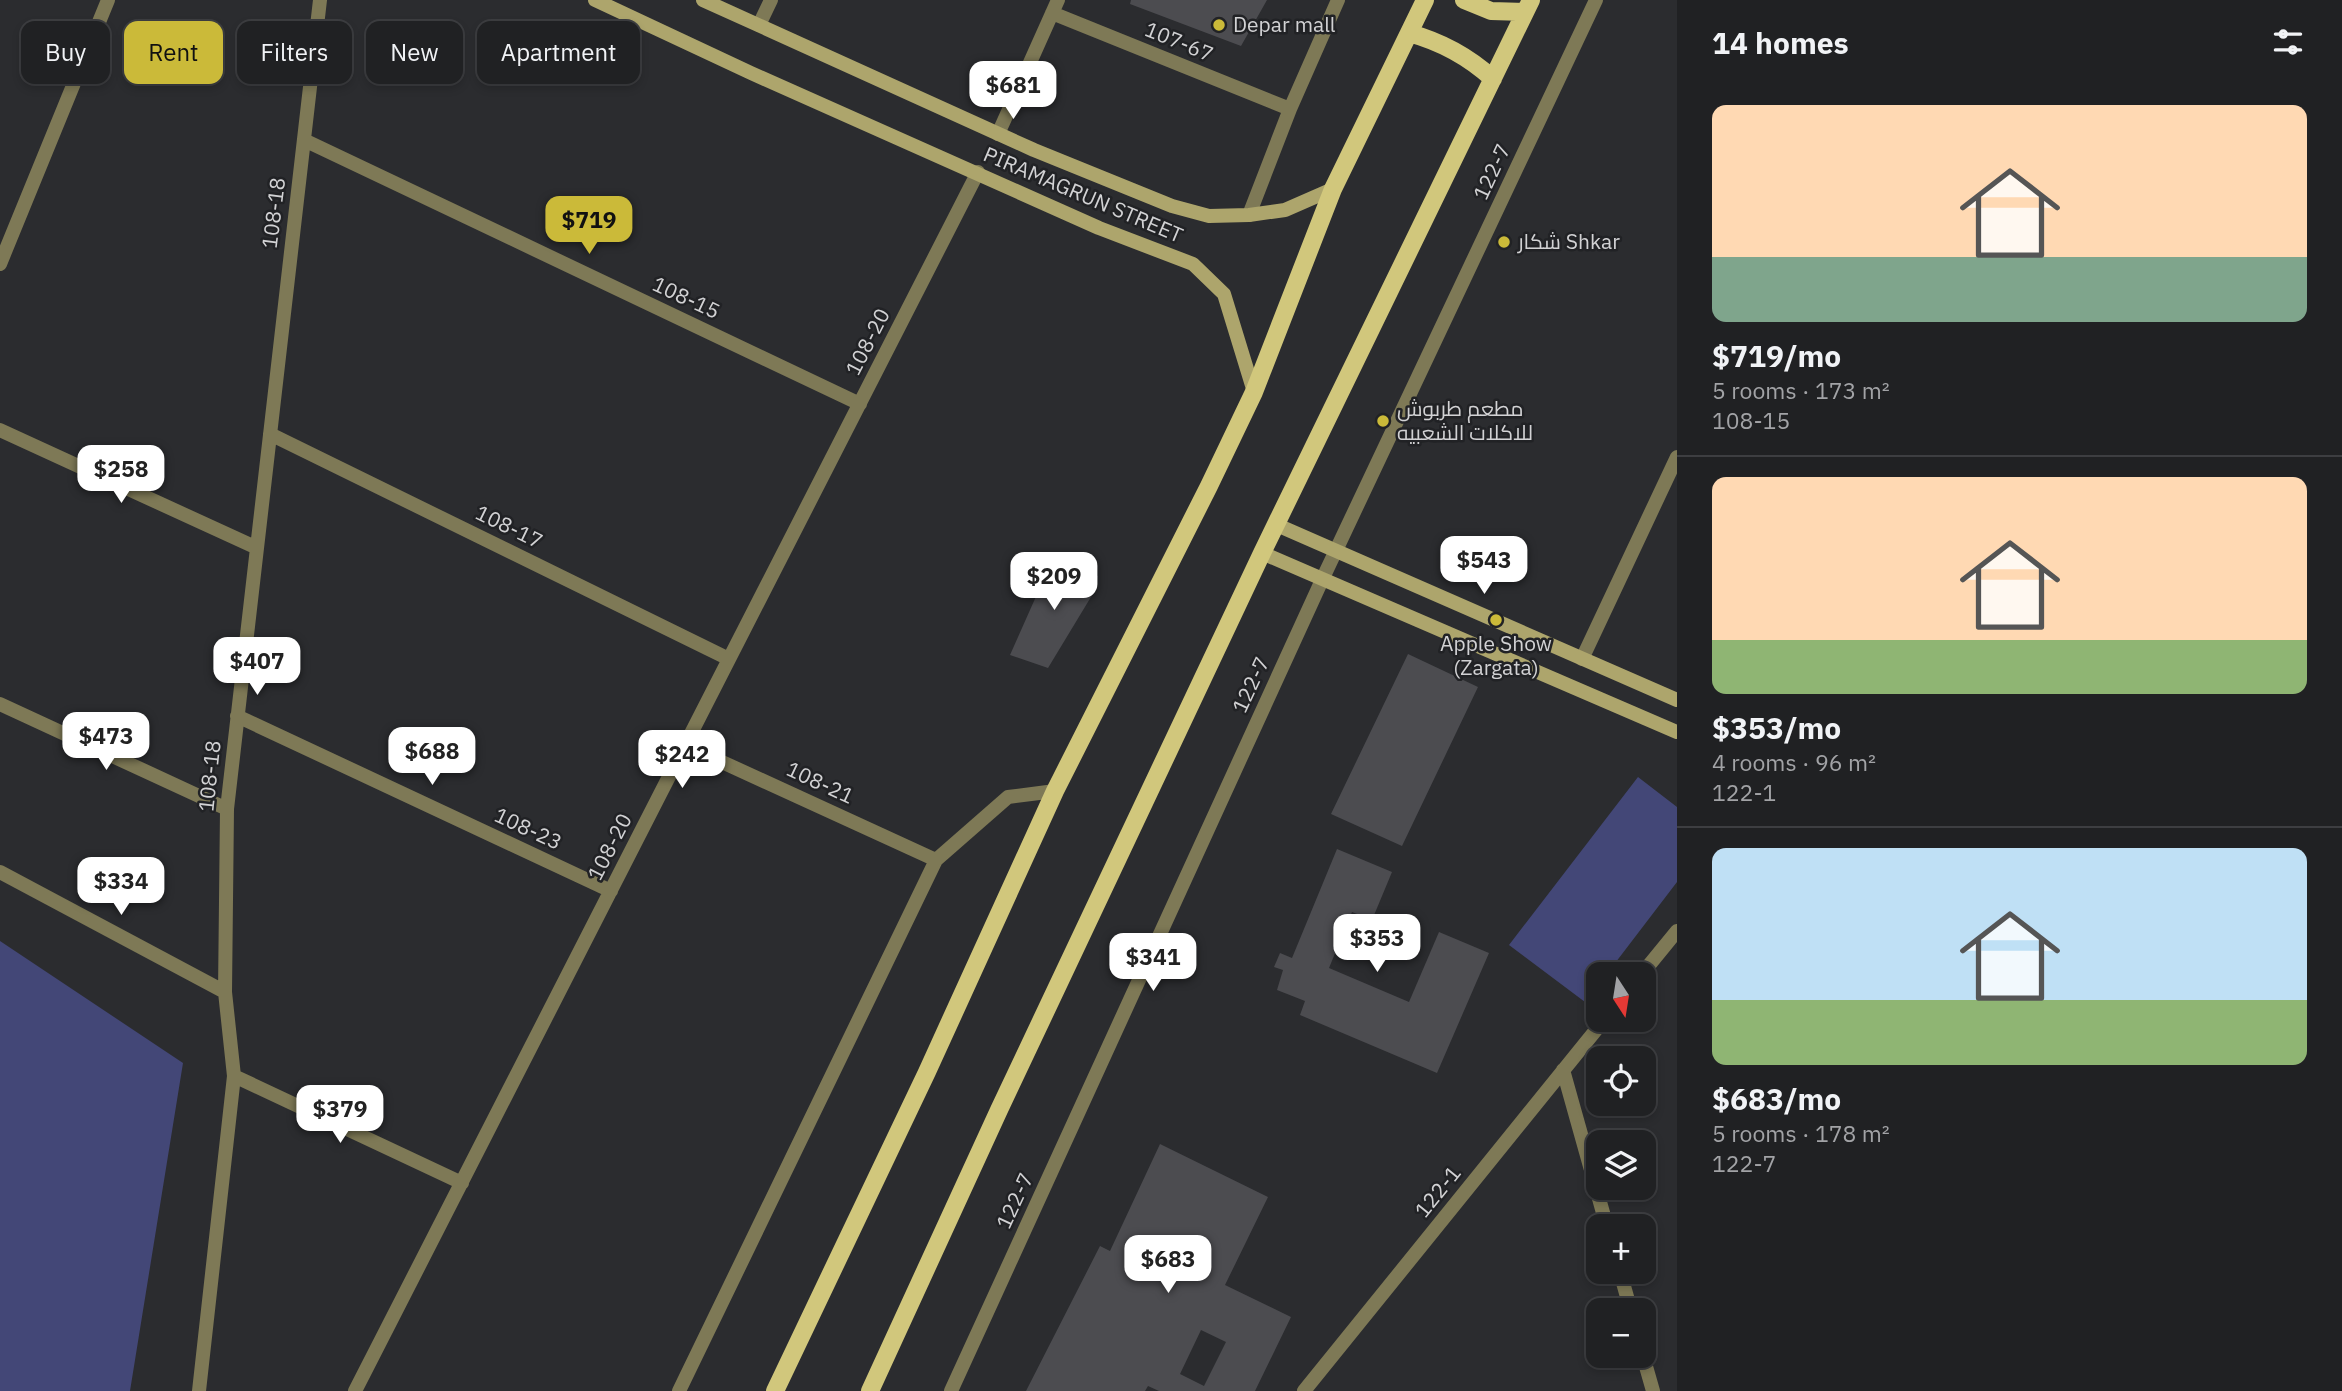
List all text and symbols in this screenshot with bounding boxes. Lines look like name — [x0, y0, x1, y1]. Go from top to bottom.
place label: Depar mall — [1233, 10, 1336, 38]
street label: 107-67 — [1141, 15, 1218, 67]
marker: Depar mall — [1211, 17, 1227, 33]
chip: Buy — [21, 21, 110, 84]
chip: Rent — [124, 21, 223, 84]
chip: Filters — [237, 21, 352, 84]
chip: New — [366, 21, 463, 84]
chip: Apartment — [477, 21, 640, 84]
text: 14 homes — [1712, 23, 1849, 62]
icon: filters — [2269, 23, 2307, 61]
pin: $681 — [972, 61, 1054, 121]
text: $681 — [985, 69, 1041, 99]
street label: PIRAMAGRUN STREET — [979, 139, 1187, 249]
street label: 122-7 — [1466, 139, 1516, 204]
icon: home — [1947, 150, 2073, 276]
street label: 108-18 — [255, 176, 291, 250]
pin: $719 — [548, 196, 630, 256]
text: $719 — [561, 204, 617, 234]
place label: شکار Shkar — [1517, 227, 1620, 255]
marker: شکار Shkar — [1496, 234, 1512, 250]
street label: 108-15 — [648, 269, 725, 325]
street label: 108-20 — [838, 303, 896, 380]
text: $719/mo — [1712, 336, 1841, 375]
text: 5 rooms · 173 m² — [1712, 375, 1890, 405]
place label: مطعم طربوش للاكلات الشعبيه — [1397, 394, 1533, 446]
text: 108-15 — [1712, 405, 1790, 435]
marker: مطعم طربوش للاكلات الشعبيه — [1375, 413, 1391, 429]
pin: $258 — [80, 446, 162, 505]
text: $258 — [93, 453, 149, 483]
street label: 108-17 — [471, 498, 548, 554]
icon: home — [1947, 522, 2073, 648]
pin: $543 — [1443, 536, 1525, 596]
text: $543 — [1456, 544, 1512, 574]
pin: $209 — [1013, 552, 1095, 612]
text: $209 — [1026, 560, 1082, 590]
marker: Apple Show (Zargata) — [1488, 612, 1504, 628]
place label: Apple Show (Zargata) — [1440, 629, 1552, 681]
pin: $407 — [216, 638, 298, 697]
text: $407 — [229, 645, 285, 675]
street label: 122-7 — [1225, 652, 1275, 717]
text: $353/mo — [1712, 708, 1841, 747]
pin: $473 — [65, 712, 147, 772]
text: $473 — [78, 720, 134, 750]
pin: $688 — [391, 728, 473, 787]
pin: $242 — [641, 730, 723, 790]
text: $688 — [404, 735, 460, 765]
text: $242 — [654, 738, 710, 768]
street label: 108-18 — [191, 739, 227, 813]
text: 4 rooms · 96 m² — [1712, 747, 1876, 777]
street label: 108-21 — [782, 754, 859, 810]
text: 122-1 — [1712, 777, 1776, 807]
street label: 108-23 — [490, 800, 567, 856]
street label: 108-20 — [580, 808, 638, 885]
pin: $334 — [80, 858, 162, 917]
text: $334 — [93, 865, 149, 895]
icon: home — [1947, 893, 2073, 1019]
pin: $353 — [1336, 914, 1418, 974]
text: $353 — [1349, 922, 1405, 952]
pin: $341 — [1112, 934, 1194, 993]
text: $341 — [1125, 941, 1181, 971]
north arrow — [1586, 962, 1656, 1032]
map controls — [1586, 962, 1656, 1368]
button: locate — [1586, 1046, 1656, 1116]
text: $683/mo — [1712, 1079, 1841, 1118]
pin: $379 — [299, 1086, 381, 1145]
text: $379 — [312, 1093, 368, 1123]
text: 5 rooms · 178 m² — [1712, 1118, 1890, 1148]
button: layers — [1586, 1130, 1656, 1200]
text: 122-7 — [1712, 1148, 1776, 1178]
street label: 122-1 — [1408, 1160, 1467, 1223]
street label: 122-7 — [989, 1168, 1039, 1233]
button: + — [1586, 1214, 1656, 1284]
pin: $683 — [1127, 1236, 1209, 1295]
text: $683 — [1140, 1243, 1196, 1273]
button: − — [1586, 1298, 1656, 1368]

